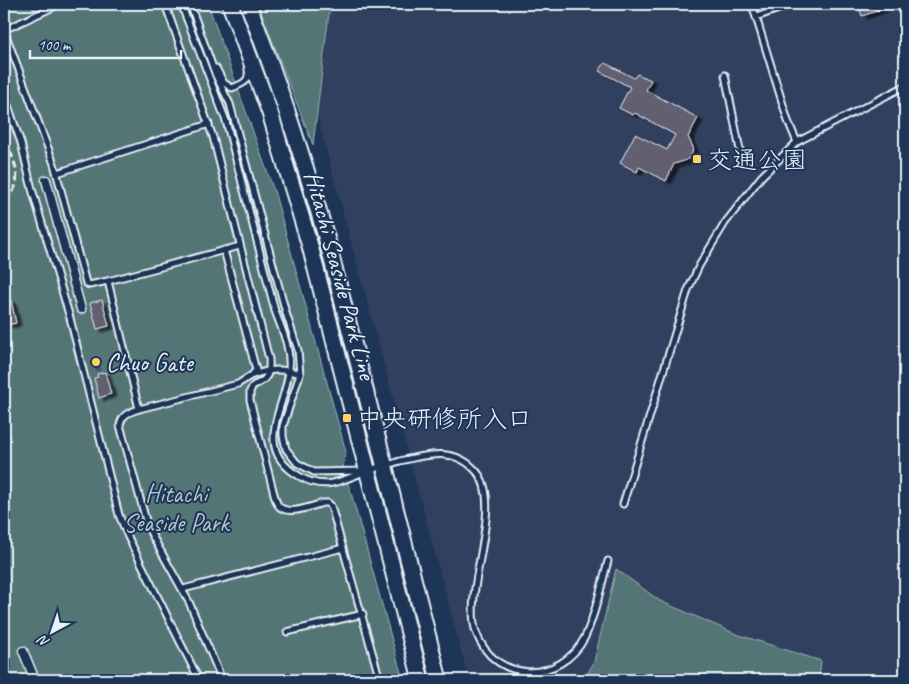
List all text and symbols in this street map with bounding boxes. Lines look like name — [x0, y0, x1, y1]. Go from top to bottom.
scale bar — [30, 28, 181, 60]
text: 100 m — [38, 36, 72, 55]
place label: 交通公園 — [707, 144, 807, 176]
marker: 交通公園 — [691, 153, 703, 165]
street label: Hitachi Seaside Park Line — [297, 168, 384, 385]
place label: Chuo Gate — [106, 347, 195, 379]
marker: Chuo Gate — [90, 356, 102, 368]
place label: 中央研修所入口 — [357, 403, 532, 435]
marker: 中央研修所入口 — [341, 412, 353, 424]
park label: Hitachi Seaside Park — [123, 478, 231, 539]
north arrow — [28, 606, 78, 656]
text: N — [33, 631, 53, 651]

